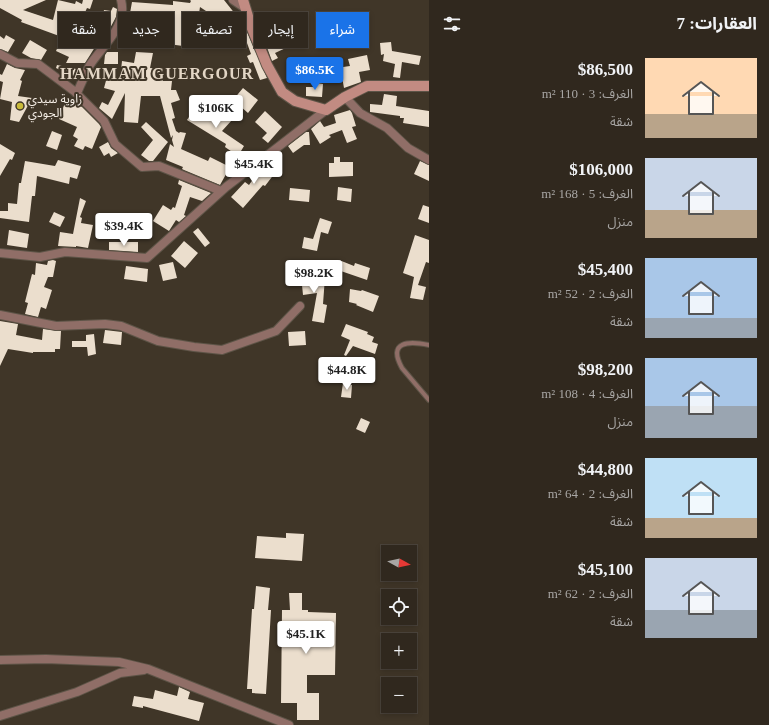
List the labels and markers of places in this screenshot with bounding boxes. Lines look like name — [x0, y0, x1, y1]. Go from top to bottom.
pin: $86.5K — [282, 57, 348, 91]
place label: زاوية سيدي الجودي — [28, 92, 82, 123]
pin: $106K — [188, 95, 244, 129]
marker: زاوية سيدي الجودي — [15, 101, 25, 111]
pin: $45.4K — [221, 151, 287, 185]
pin: $39.4K — [91, 213, 157, 247]
pin: $98.2K — [281, 260, 347, 294]
pin: $44.8K — [314, 357, 380, 391]
pin: $45.1K — [273, 621, 339, 655]

